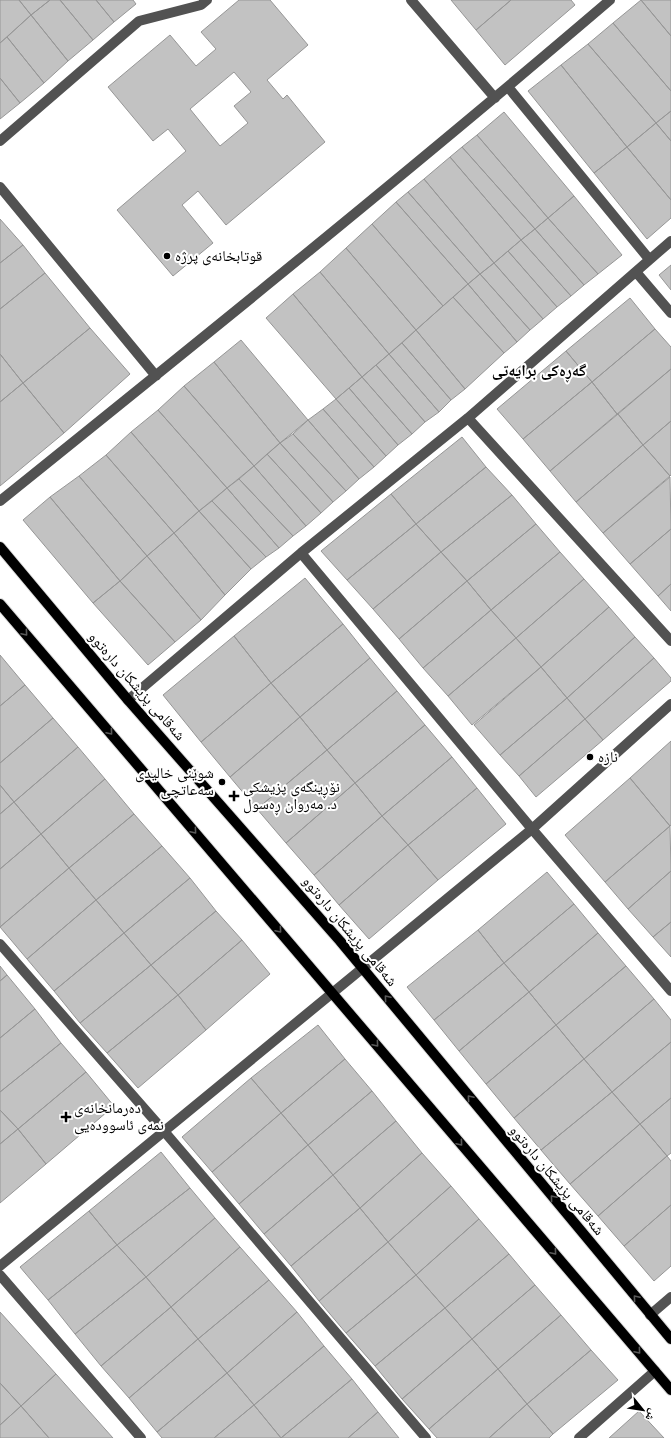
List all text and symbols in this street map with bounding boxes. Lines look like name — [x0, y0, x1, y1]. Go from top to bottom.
place label: قوتابخانەی پرژە — [175, 246, 262, 266]
marker: قوتابخانەی پرژە — [162, 251, 172, 261]
district label: گەڕەکی برایەتی — [492, 360, 586, 383]
street label: شەقامی پزیشکان دارەتوو — [84, 627, 190, 745]
one-way arrow — [21, 629, 28, 636]
one-way arrow — [105, 728, 112, 735]
place label: نازە — [598, 747, 618, 766]
marker: نازە — [585, 752, 595, 762]
place label: شوێنی خالیدی سەعاتچی — [135, 763, 214, 800]
marker: شوێنی خالیدی سەعاتچی — [217, 777, 227, 787]
place label: نۆڕینگەی پزیشکی د. مەروان ڕەسول — [243, 777, 340, 816]
marker: نۆڕینگەی پزیشکی د. مەروان ڕەسول — [228, 790, 240, 802]
one-way arrow — [190, 826, 197, 834]
street label: شەقامی پزیشکان دارەتوو — [298, 872, 402, 991]
one-way arrow — [274, 925, 281, 933]
one-way arrow — [385, 996, 392, 1003]
one-way arrow — [371, 1039, 378, 1046]
one-way arrow — [468, 1096, 475, 1103]
place label: دەرمانخانەی نمەی ئاسوودەیی — [74, 1098, 164, 1135]
marker: دەرمانخانەی نمەی ئاسوودەیی — [61, 1112, 71, 1122]
street label: شەقامی پزیشکان دارەتوو — [505, 1121, 609, 1240]
one-way arrow — [456, 1138, 463, 1145]
one-way arrow — [551, 1196, 558, 1203]
one-way arrow — [549, 1247, 556, 1255]
one-way arrow — [634, 1296, 641, 1303]
one-way arrow — [633, 1346, 640, 1354]
north arrow — [623, 1390, 663, 1430]
text: ش — [642, 1406, 661, 1424]

